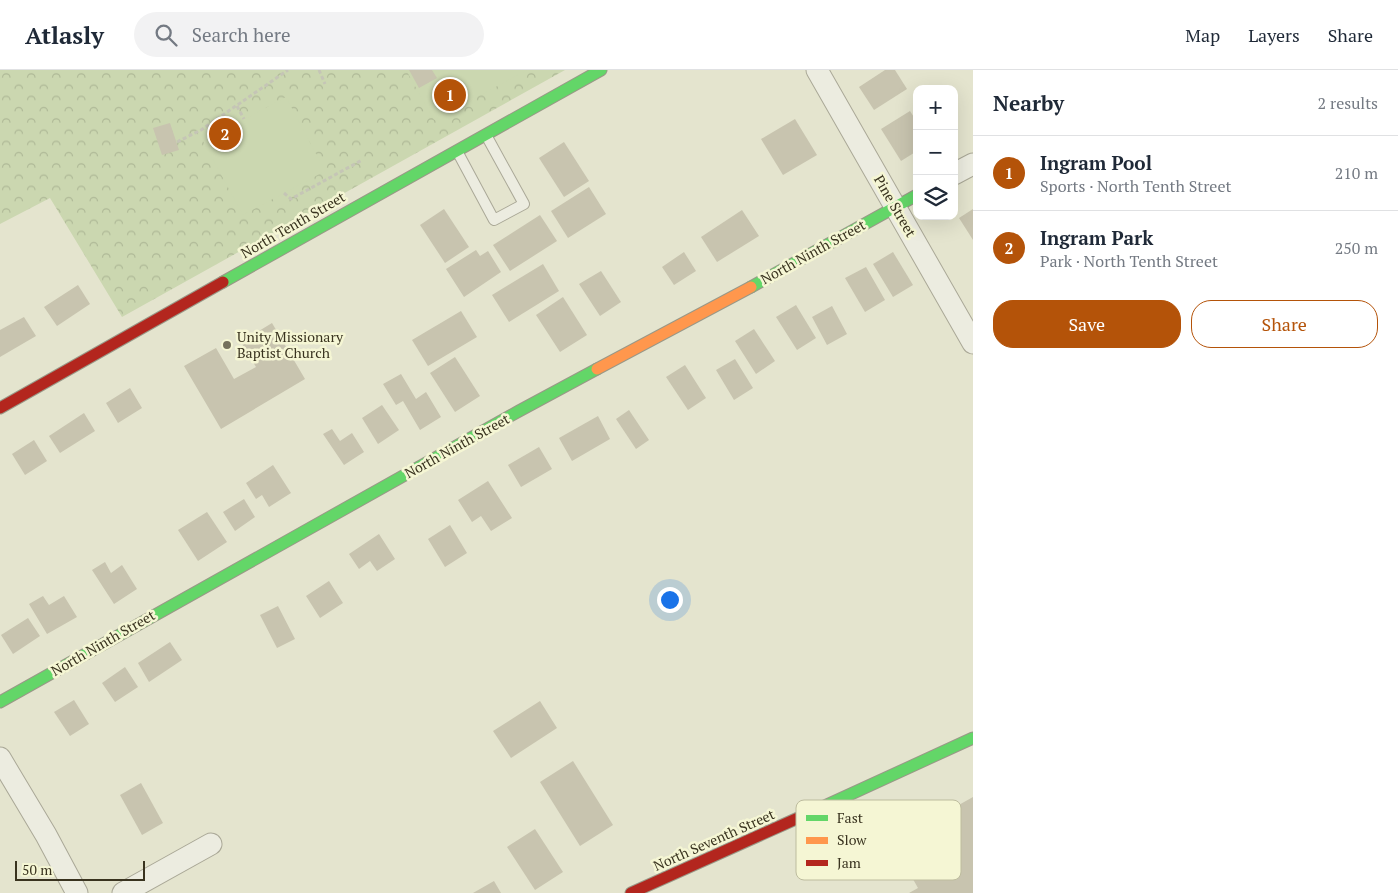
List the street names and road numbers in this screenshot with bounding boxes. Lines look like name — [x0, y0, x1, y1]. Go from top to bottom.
street label: Pine Street — [870, 171, 921, 241]
street label: North Tenth Street — [237, 187, 349, 262]
street label: North Ninth Street — [757, 214, 869, 288]
street label: North Ninth Street — [401, 408, 513, 482]
street label: North Ninth Street — [47, 605, 159, 680]
street label: North Seventh Street — [650, 804, 778, 875]

